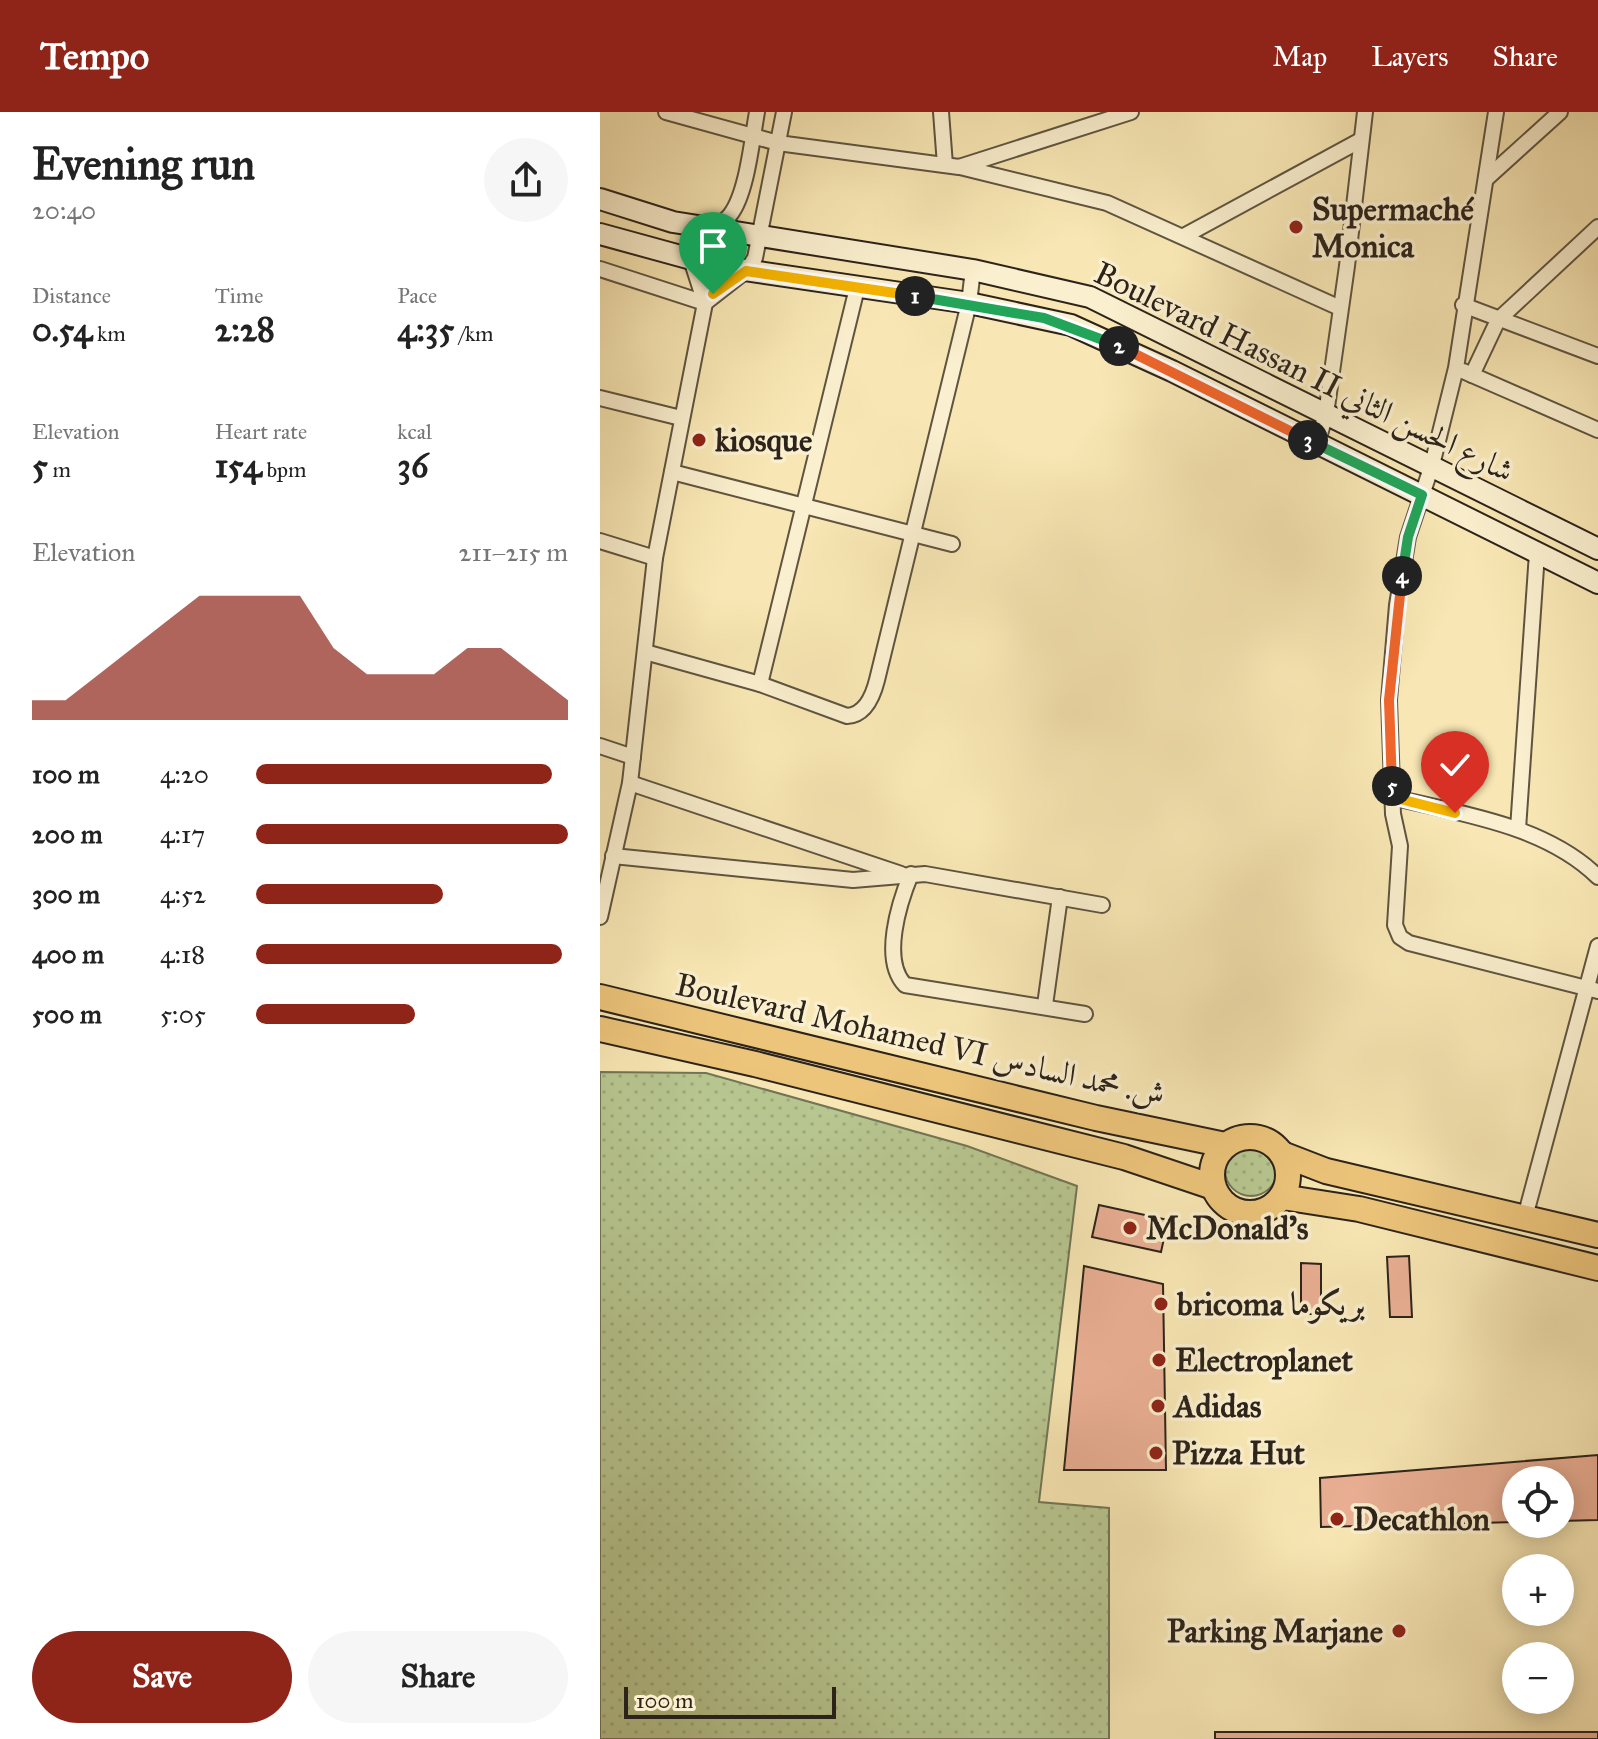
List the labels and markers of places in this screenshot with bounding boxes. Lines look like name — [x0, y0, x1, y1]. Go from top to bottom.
place label: Supermaché Monica — [1312, 190, 1474, 266]
pin — [679, 212, 747, 294]
marker: Supermaché Monica — [1287, 218, 1305, 236]
pin: 1 — [895, 276, 935, 316]
pin: 2 — [1099, 326, 1139, 366]
pin: 3 — [1288, 420, 1328, 460]
place label: kiosque — [715, 421, 812, 460]
marker: kiosque — [690, 431, 708, 449]
pin: 4 — [1382, 556, 1422, 596]
pin — [1421, 731, 1489, 813]
pin: 5 — [1372, 766, 1412, 806]
place label: McDonald's — [1146, 1209, 1309, 1248]
marker: McDonald's — [1121, 1219, 1139, 1237]
place label: bricoma بريكوما — [1176, 1285, 1365, 1324]
marker: bricoma بريكوما — [1152, 1295, 1170, 1313]
place label: Electroplanet — [1175, 1341, 1353, 1380]
marker: Electroplanet — [1150, 1351, 1168, 1369]
place label: Adidas — [1172, 1387, 1262, 1426]
marker: Adidas — [1149, 1397, 1167, 1415]
place label: Pizza Hut — [1172, 1434, 1306, 1473]
marker: Pizza Hut — [1147, 1444, 1165, 1462]
place label: Decathlon — [1353, 1500, 1491, 1539]
marker: Decathlon — [1328, 1510, 1346, 1528]
place label: Parking Marjane — [1167, 1612, 1383, 1651]
marker: Parking Marjane — [1390, 1622, 1408, 1640]

